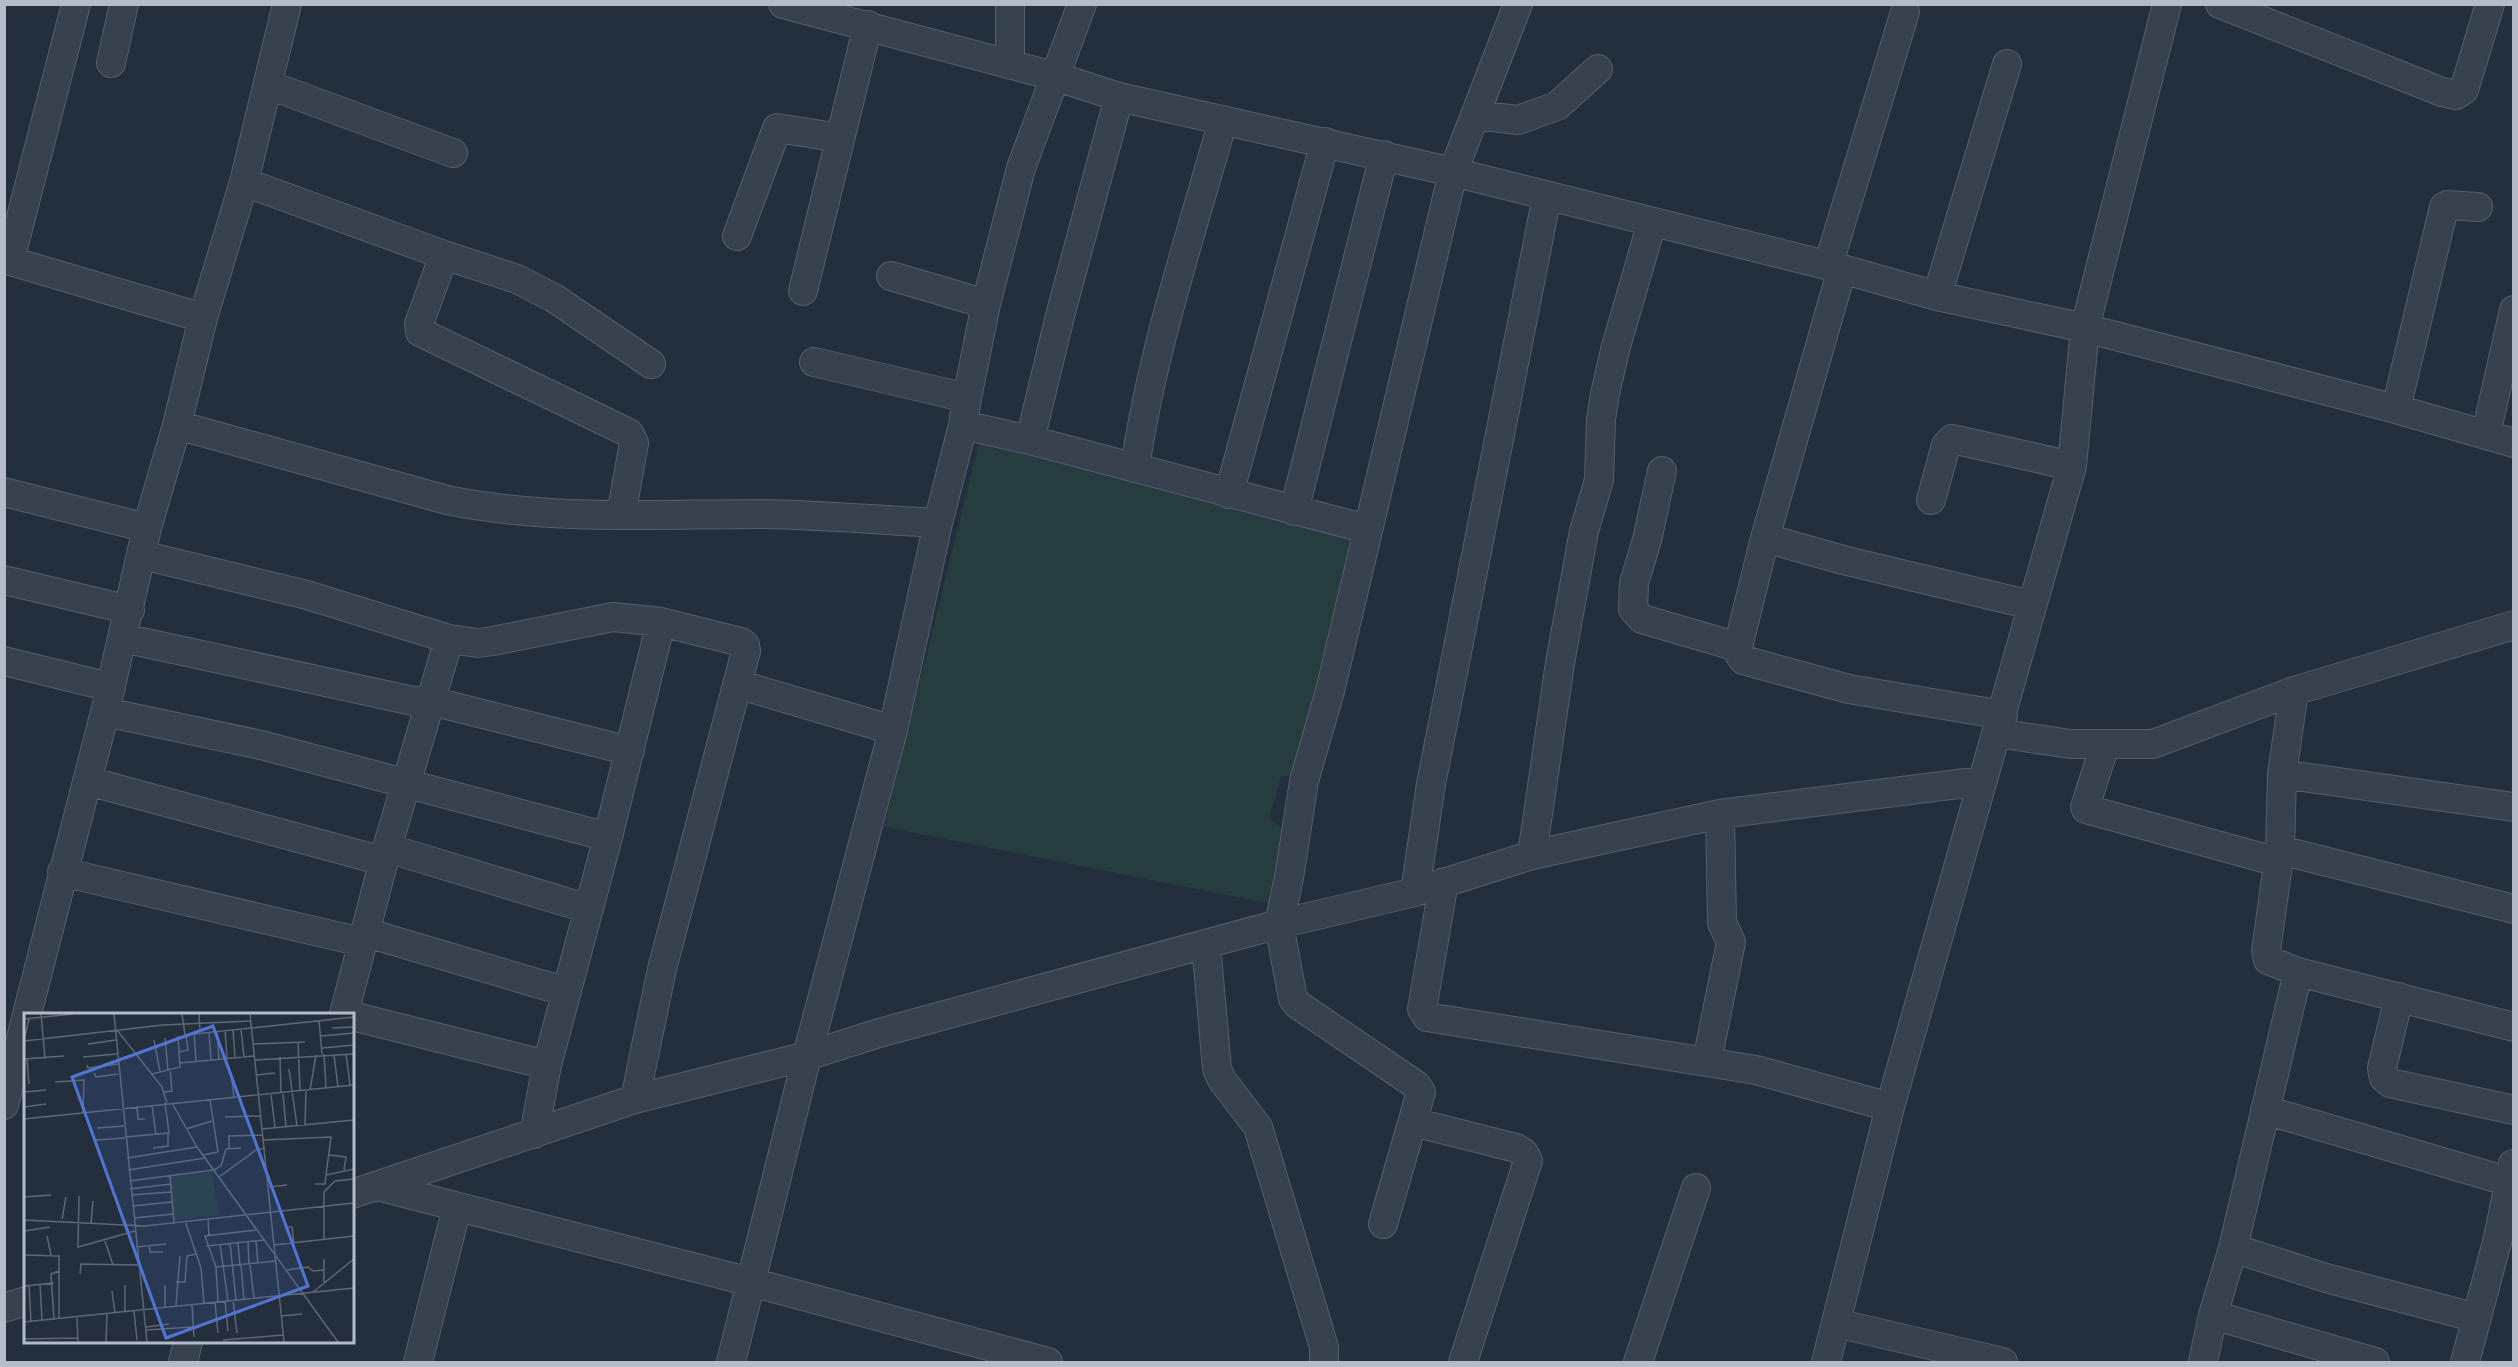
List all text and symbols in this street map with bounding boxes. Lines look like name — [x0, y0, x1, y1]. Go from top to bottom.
inset map — [24, 1013, 354, 1343]

